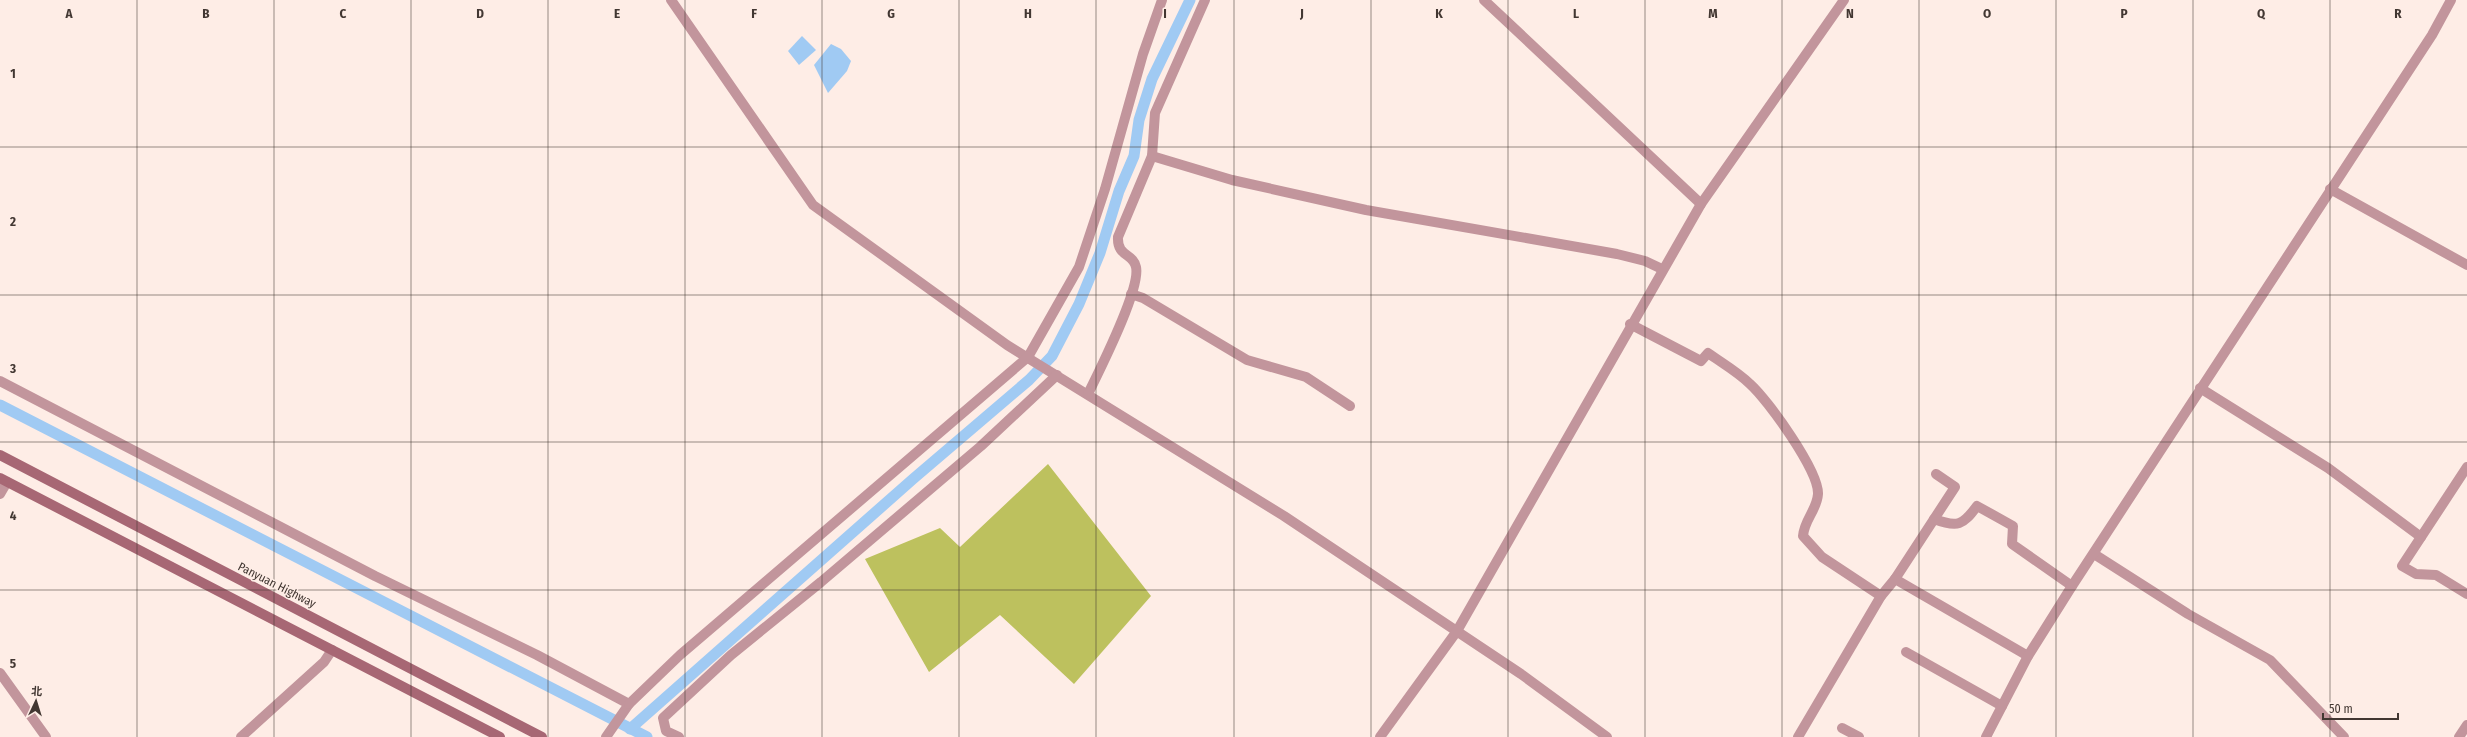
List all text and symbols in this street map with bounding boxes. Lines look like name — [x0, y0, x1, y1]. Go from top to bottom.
text: A — [64, 6, 73, 21]
text: B — [202, 6, 210, 21]
text: C — [340, 6, 347, 21]
text: D — [476, 6, 484, 21]
text: E — [614, 6, 620, 21]
text: F — [751, 6, 757, 21]
text: G — [887, 6, 895, 21]
text: H — [1024, 6, 1032, 21]
text: I — [1163, 6, 1167, 21]
text: J — [1299, 6, 1304, 21]
text: K — [1435, 6, 1443, 21]
text: L — [1573, 6, 1579, 21]
text: M — [1708, 6, 1718, 21]
text: N — [1846, 6, 1854, 21]
text: O — [1983, 6, 1991, 21]
text: P — [2120, 6, 2128, 21]
text: Q — [2257, 6, 2266, 21]
text: R — [2394, 6, 2402, 21]
text: 1 — [10, 66, 16, 81]
text: 2 — [9, 214, 16, 229]
text: 3 — [9, 361, 16, 376]
text: 4 — [10, 508, 17, 523]
street label: Panyuan Highway — [236, 559, 319, 611]
text: 5 — [10, 656, 16, 671]
north arrow — [16, 681, 56, 721]
text: 北 — [31, 685, 43, 698]
scale bar — [2323, 695, 2398, 721]
text: 50 m — [2329, 702, 2353, 716]

